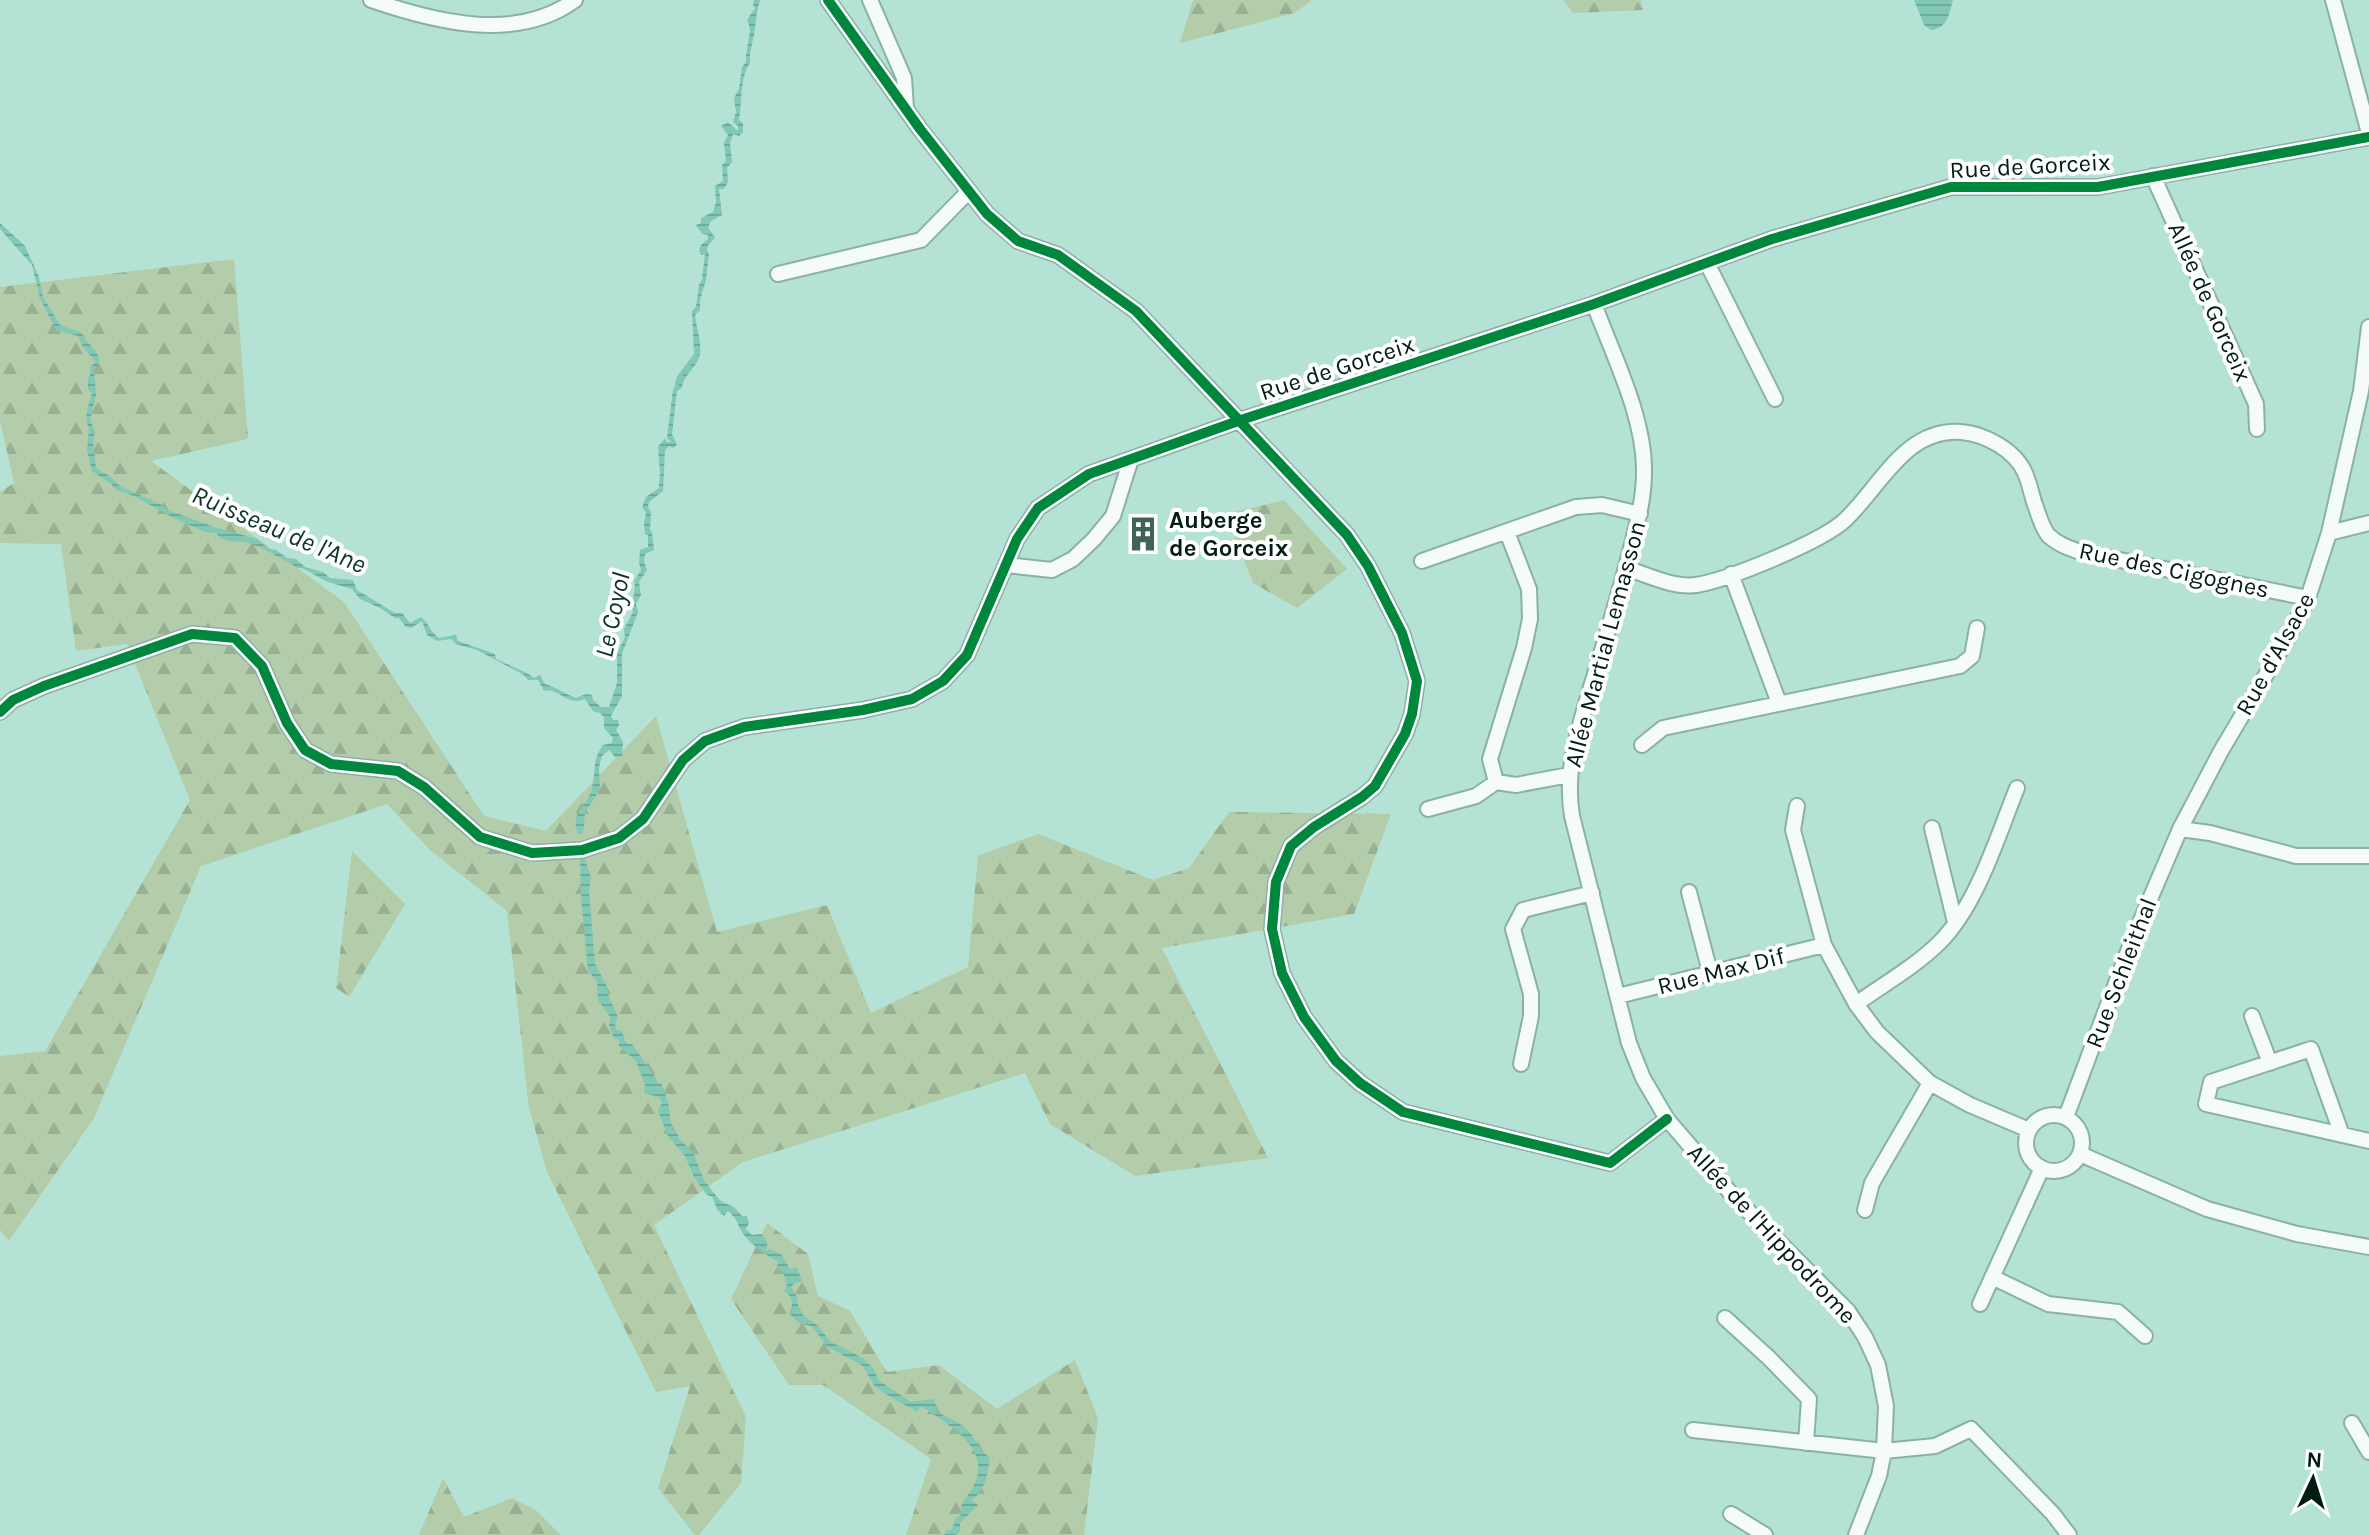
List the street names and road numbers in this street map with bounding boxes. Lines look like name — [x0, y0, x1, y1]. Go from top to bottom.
street label: Rue de Gorceix — [1949, 148, 2111, 184]
street label: Allée de Gorceix — [2162, 218, 2258, 386]
street label: Rue de Gorceix — [1256, 330, 1418, 406]
street label: Allée Martial Lemasson — [1559, 518, 1651, 770]
street label: Rue des Cigognes — [2076, 536, 2272, 604]
street label: Rue d'Alsace — [2230, 588, 2320, 720]
street label: Rue Schleithal — [2080, 894, 2162, 1052]
street label: Rue Max Dif — [1655, 942, 1788, 1000]
street label: Allée de l'Hippodrome — [1682, 1139, 1862, 1329]

